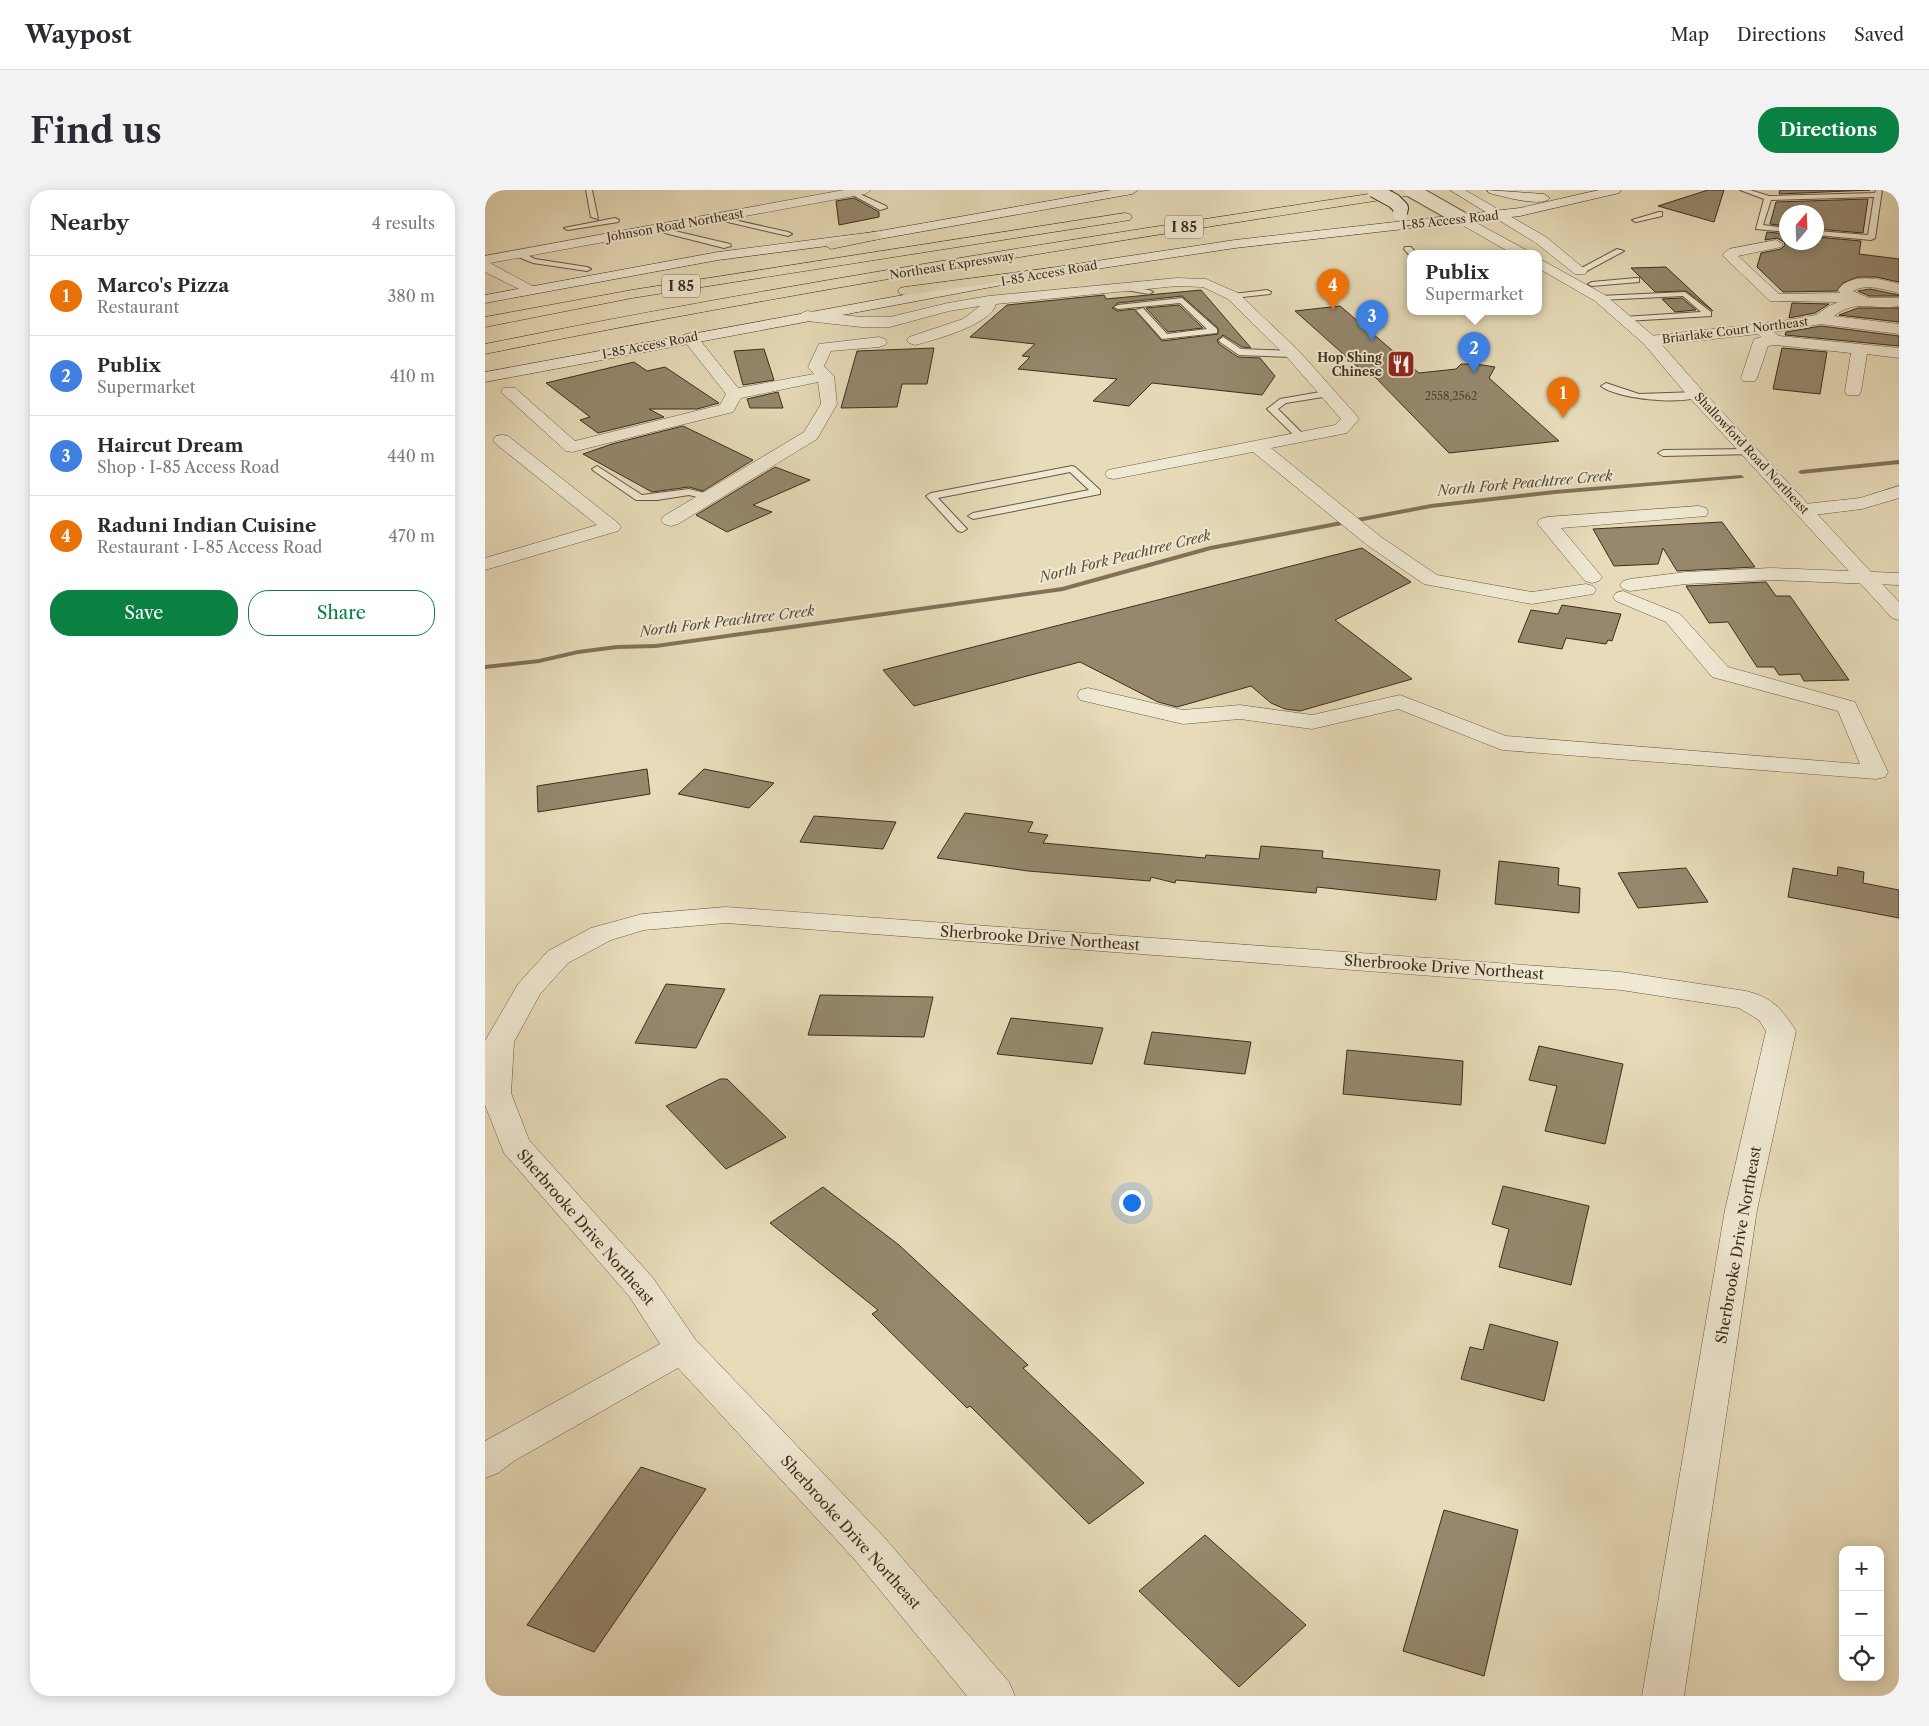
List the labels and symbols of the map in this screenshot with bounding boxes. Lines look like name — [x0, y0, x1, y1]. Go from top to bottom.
street label: Johnson Road Northeast — [603, 205, 745, 245]
north arrow — [1779, 205, 1824, 250]
street label: I-85 Access Road — [1401, 207, 1500, 233]
road number: I 85 — [1165, 216, 1203, 238]
street label: Northeast Expressway — [888, 248, 1016, 282]
street label: I-85 Access Road — [1000, 257, 1099, 289]
pin: 4 — [1317, 269, 1349, 310]
road number: I 85 — [662, 274, 700, 298]
pin: 3 — [1356, 300, 1388, 341]
street label: Briarlake Court Northeast — [1661, 313, 1810, 346]
street label: I-85 Access Road — [601, 328, 700, 362]
pin: 2 — [1458, 332, 1490, 373]
restaurant icon: Hop Shing Chinese — [1386, 349, 1416, 379]
place label: Hop Shing Chinese — [1317, 350, 1383, 379]
pin: 1 — [1547, 377, 1579, 418]
house number: 2558,2562 — [1425, 389, 1477, 403]
street label: Shallowford Road Northeast — [1692, 389, 1813, 518]
water label: North Fork Peachtree Creek — [1436, 466, 1614, 500]
water label: North Fork Peachtree Creek — [1036, 526, 1213, 586]
water label: North Fork Peachtree Creek — [638, 601, 816, 641]
street label: Sherbrooke Drive Northeast — [939, 922, 1141, 955]
street label: Sherbrooke Drive Northeast — [1343, 951, 1545, 984]
street label: Sherbrooke Drive Northeast — [1711, 1144, 1765, 1345]
street label: Sherbrooke Drive Northeast — [513, 1145, 659, 1309]
your location — [1119, 1190, 1145, 1216]
street label: Sherbrooke Drive Northeast — [777, 1451, 926, 1613]

